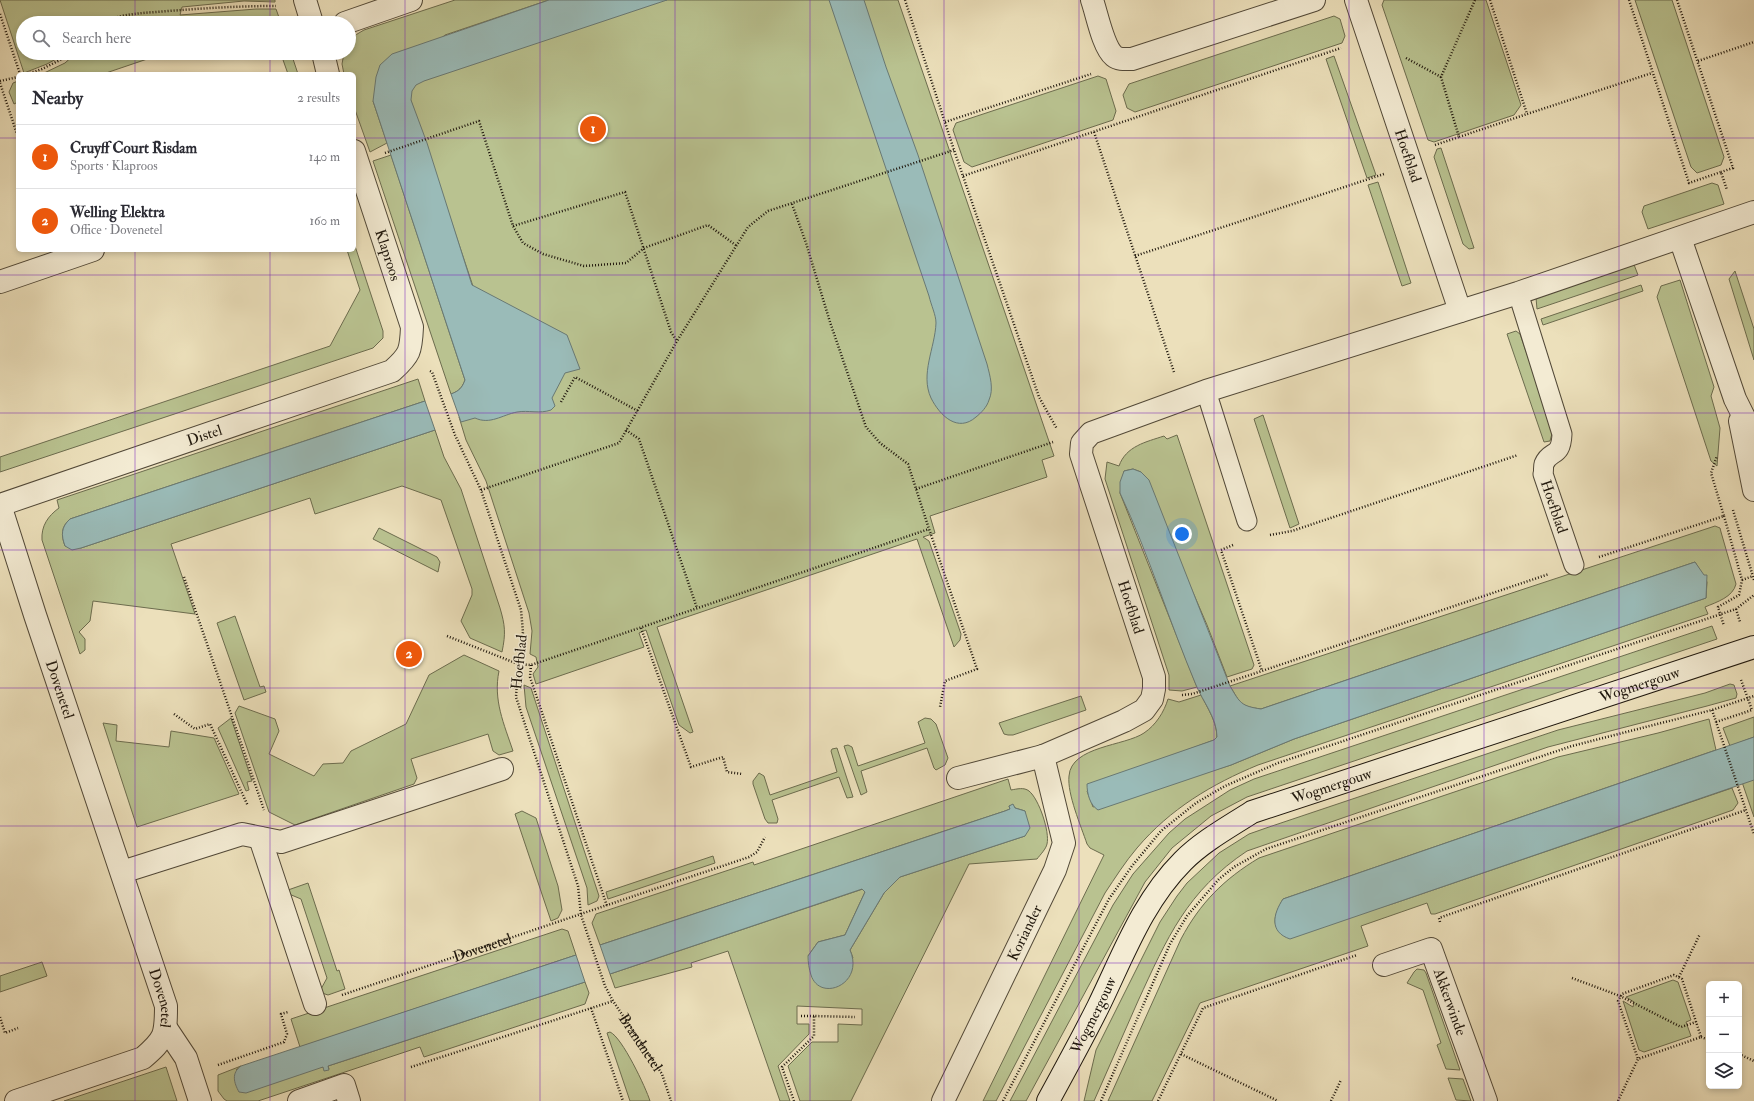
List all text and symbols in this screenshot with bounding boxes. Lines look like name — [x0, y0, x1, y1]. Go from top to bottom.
search box — [16, 16, 356, 60]
icon: search — [30, 27, 52, 49]
text: Search here — [62, 29, 131, 48]
text: Nearby — [32, 88, 83, 109]
text: 2 results — [297, 90, 340, 106]
pin: 1 — [580, 114, 606, 144]
street label: Hoefblad — [1390, 127, 1425, 185]
text: Cruyff Court Risdam — [70, 139, 197, 158]
text: 1 — [43, 149, 47, 165]
text: 140 m — [309, 149, 340, 165]
text: Sports · Klaproos — [70, 158, 158, 174]
text: Welling Elektra — [70, 203, 165, 222]
text: 2 — [42, 213, 48, 229]
text: 160 m — [309, 213, 340, 229]
text: Office · Dovenetel — [70, 222, 163, 238]
street label: Klaproos — [369, 227, 405, 284]
street label: Distel — [184, 421, 225, 450]
street label: Hoefblad — [1536, 478, 1572, 536]
your location — [1172, 524, 1192, 544]
street label: Hoefblad — [1113, 578, 1148, 637]
street label: Hoefblad — [507, 633, 532, 690]
pin: 2 — [396, 639, 422, 669]
street label: Dovenetel — [41, 658, 78, 722]
street label: Wogmergouw — [1596, 663, 1683, 707]
street label: Wogmergouw — [1288, 764, 1375, 809]
street label: Koriander — [1003, 901, 1047, 964]
street label: Dovenetel — [450, 929, 514, 967]
street label: Akkerwinde — [1429, 965, 1471, 1038]
street label: Dovenetel — [144, 966, 175, 1029]
street label: Wogmergouw — [1066, 973, 1121, 1058]
map controls — [1706, 981, 1742, 1089]
button: + — [1706, 981, 1742, 1017]
street label: Brandnetel — [614, 1010, 667, 1075]
button: − — [1706, 1017, 1742, 1053]
button: layers — [1706, 1053, 1742, 1089]

